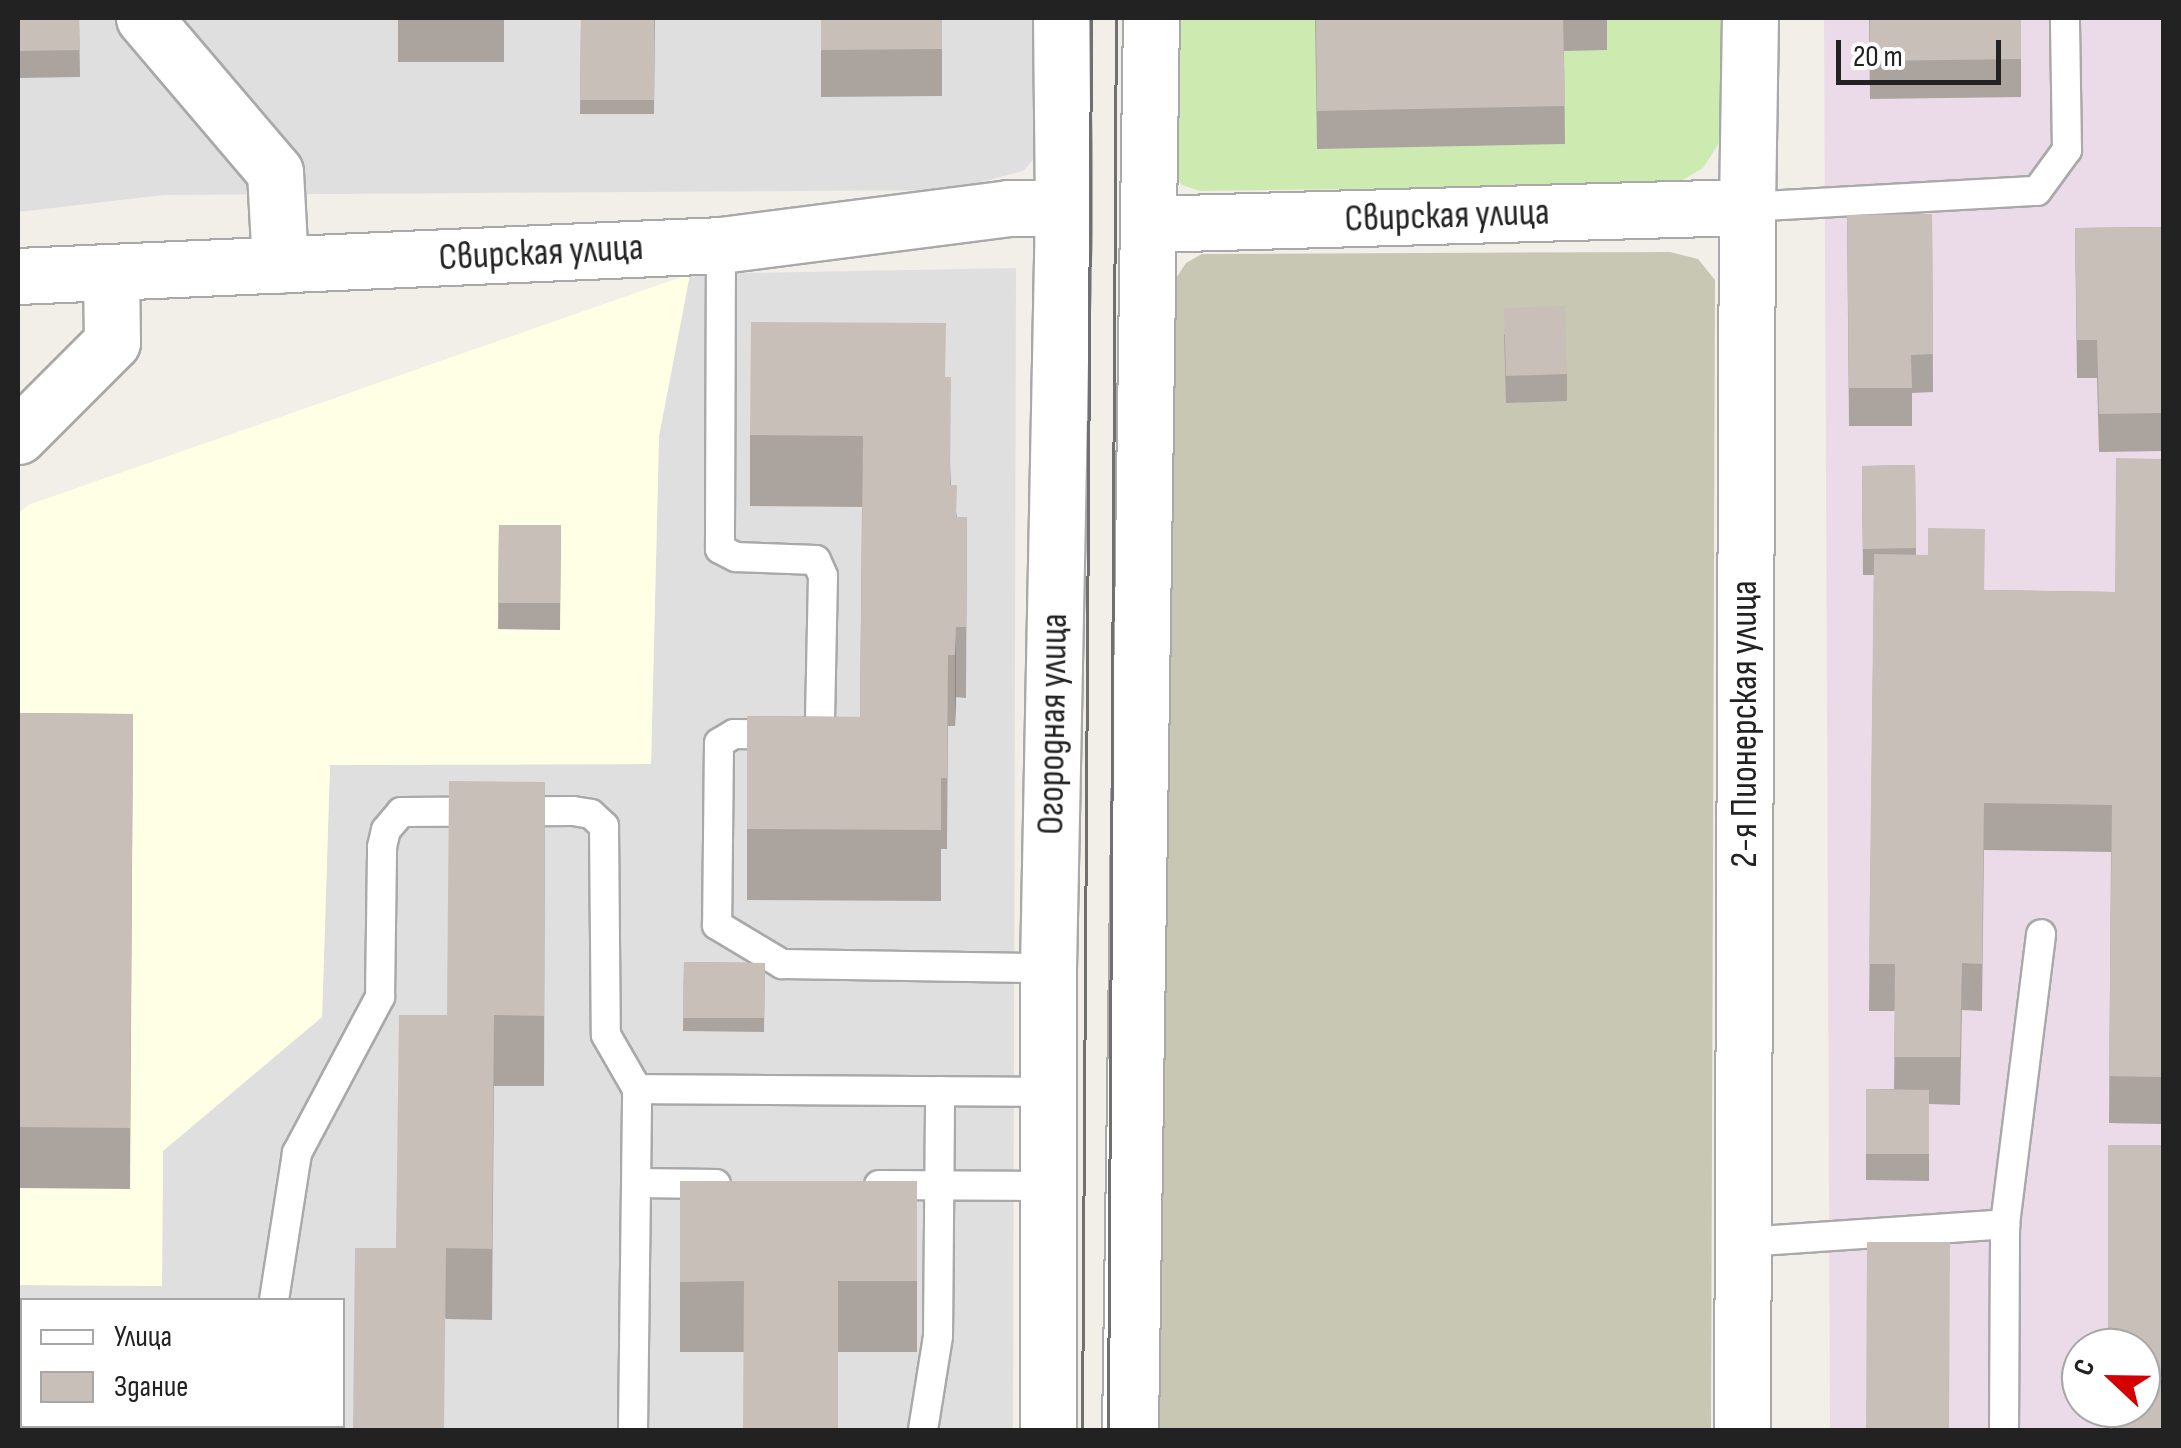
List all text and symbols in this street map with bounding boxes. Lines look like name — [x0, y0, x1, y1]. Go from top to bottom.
scale bar — [1841, 20, 2006, 82]
text: 20 m — [1853, 39, 1903, 75]
street label: Свирская улица — [1344, 190, 1550, 242]
street label: Свирская улица — [438, 225, 644, 281]
street label: 2-я Пионерская улица — [1722, 580, 1768, 868]
street label: Огородная улица — [1028, 613, 1078, 835]
legend — [20, 1298, 345, 1428]
text: Улица — [114, 1319, 172, 1355]
north arrow — [2061, 1328, 2161, 1428]
text: С — [2067, 1354, 2103, 1380]
text: Здание — [114, 1369, 188, 1405]

